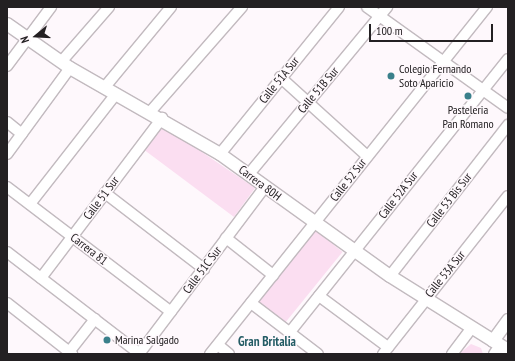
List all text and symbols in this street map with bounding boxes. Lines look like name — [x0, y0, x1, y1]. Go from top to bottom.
north arrow — [16, 16, 56, 56]
scale bar — [371, 16, 495, 42]
text: 100 m — [376, 23, 403, 38]
text: N — [17, 35, 32, 45]
street label: Calle 51A Sur — [256, 54, 302, 106]
place label: Colegio Fernando Soto Aparicio — [399, 62, 471, 90]
street label: Calle 51B Sur — [295, 64, 341, 116]
marker: Colegio Fernando Soto Aparicio — [386, 71, 396, 81]
marker: Pasteleria Pan Romano — [463, 91, 473, 101]
place label: Pasteleria Pan Romano — [442, 103, 494, 131]
street label: Calle 52 Sur — [327, 156, 369, 204]
street label: Carrera 80H — [236, 162, 284, 204]
street label: Calle 52A Sur — [375, 169, 421, 221]
street label: Calle 53 Bis Sur — [423, 170, 475, 230]
street label: Calle 51 Sur — [80, 174, 122, 222]
street label: Carrera 81 — [68, 230, 110, 268]
street label: Calle 51C Sur — [179, 243, 225, 297]
street label: Calle 53A Sur — [422, 248, 468, 300]
place label: Marina Salgado — [115, 333, 179, 347]
district label: Gran Britalia — [238, 334, 296, 350]
marker: Marina Salgado — [102, 335, 112, 345]

